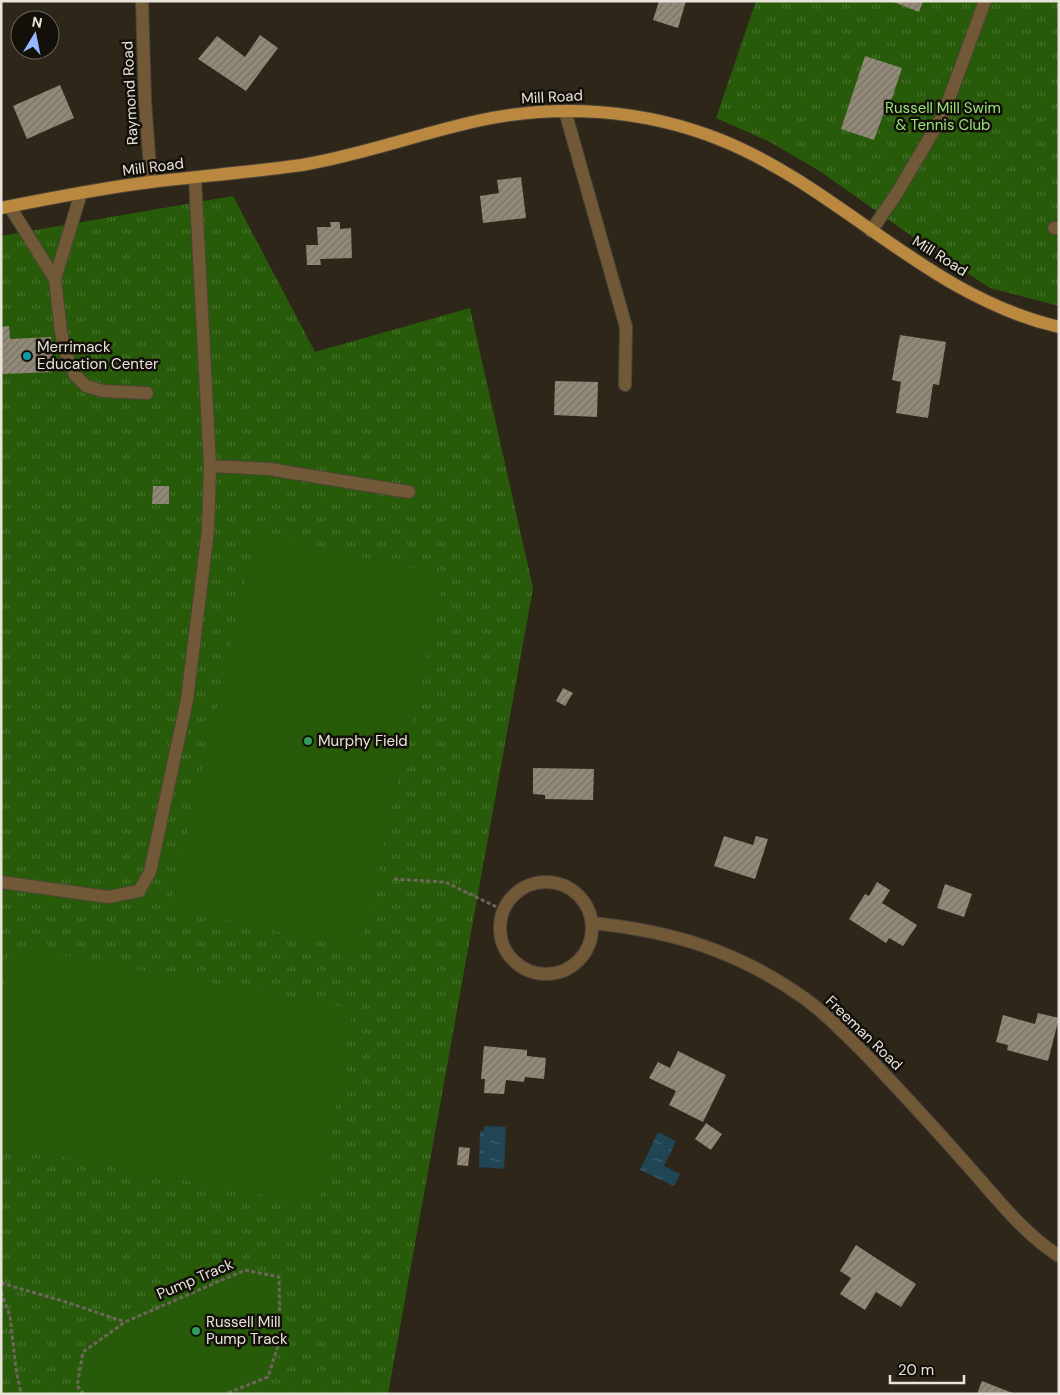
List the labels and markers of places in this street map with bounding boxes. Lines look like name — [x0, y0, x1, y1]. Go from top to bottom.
place label: Merrimack Education Center — [37, 337, 159, 374]
marker: Merrimack Education Center — [21, 350, 33, 362]
place label: Murphy Field — [318, 731, 408, 751]
marker: Murphy Field — [302, 735, 314, 747]
place label: Russell Mill Pump Track — [206, 1312, 288, 1349]
marker: Russell Mill Pump Track — [190, 1325, 202, 1337]

